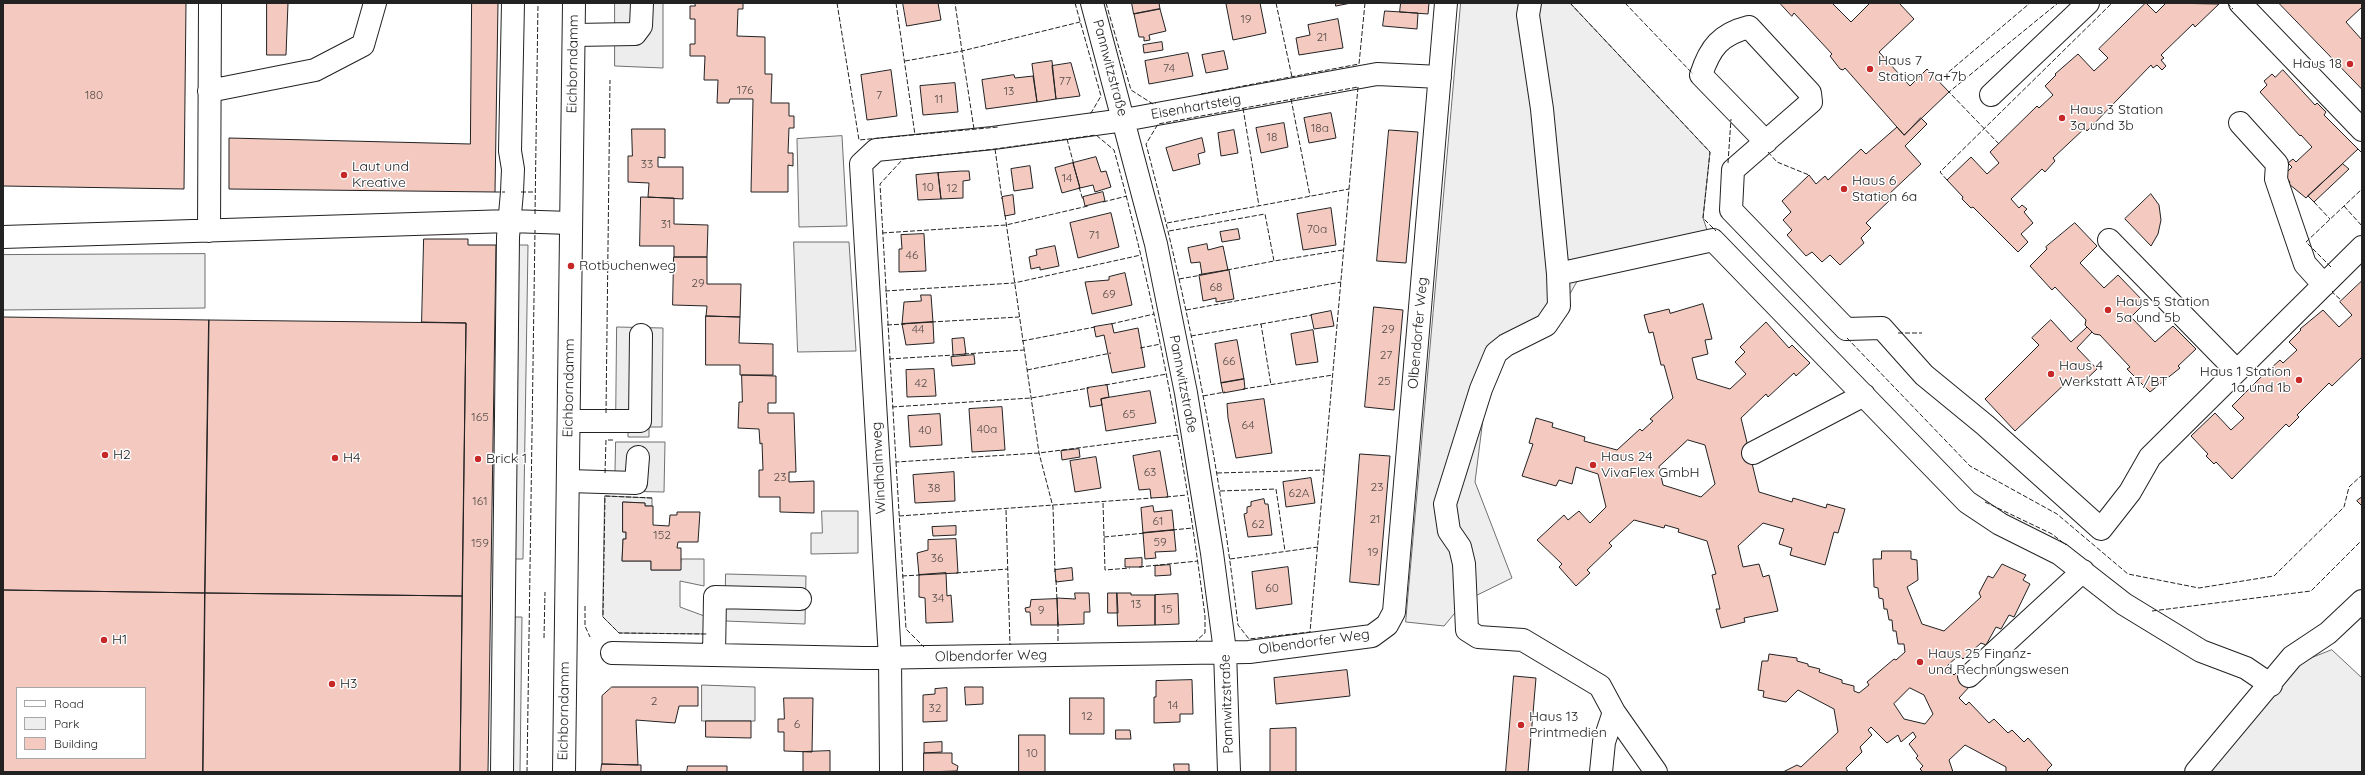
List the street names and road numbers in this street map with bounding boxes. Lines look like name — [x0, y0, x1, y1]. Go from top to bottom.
street label: Eichborndamm — [564, 14, 582, 114]
street label: Pannwitzstraße — [1089, 18, 1131, 118]
street label: Eisenhartsteig — [1150, 91, 1242, 123]
street label: Olbendorfer Weg — [1405, 276, 1431, 390]
street label: Pannwitzstraße — [1165, 334, 1201, 434]
street label: Eichborndamm — [560, 338, 578, 438]
street label: Windhalmweg — [868, 421, 890, 515]
street label: Olbendorfer Weg — [1257, 626, 1371, 658]
street label: Olbendorfer Weg — [935, 647, 1047, 665]
street label: Pannwitzstraße — [1217, 654, 1237, 754]
street label: Eichborndamm — [555, 661, 573, 761]

